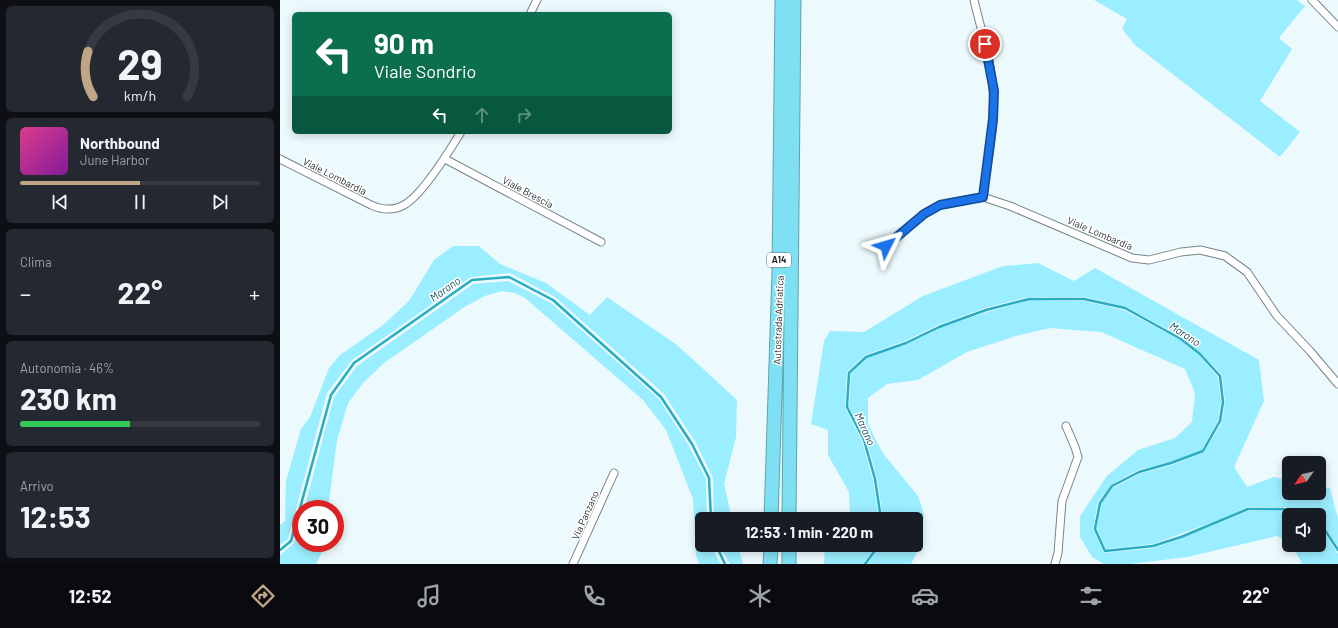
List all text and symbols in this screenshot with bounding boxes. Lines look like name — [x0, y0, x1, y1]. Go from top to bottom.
text: 90 m — [374, 26, 434, 60]
pin — [968, 27, 1002, 61]
icon: left — [308, 28, 360, 80]
icon: arrive — [974, 33, 996, 55]
text: 29 — [117, 38, 163, 88]
text: Viale Sondrio — [374, 60, 476, 82]
text: km/h — [124, 86, 156, 103]
icon: left — [429, 104, 451, 126]
icon: ahead — [471, 104, 493, 126]
icon: right — [513, 104, 535, 126]
text: Northbound — [80, 134, 160, 152]
text: June Harbor — [80, 152, 150, 168]
street label: Viale Lombardia — [301, 155, 369, 197]
street label: Viale Brescia — [500, 174, 556, 210]
icon: previous — [49, 191, 71, 213]
icon: pause — [129, 191, 151, 213]
icon: next — [209, 191, 231, 213]
street label: Viale Lombardia — [1066, 214, 1134, 252]
position arrow — [865, 225, 907, 267]
road number: A14 — [767, 253, 791, 267]
text: Clima — [20, 254, 52, 270]
water label: Marano — [427, 273, 463, 304]
text: 22° — [118, 274, 162, 310]
street label: Autostrada Adriatica — [770, 275, 786, 365]
text: − — [20, 280, 31, 306]
text: + — [249, 280, 260, 306]
water label: Marano — [1167, 319, 1203, 349]
text: Autonomia · 46% — [20, 360, 114, 376]
text: 230 km — [20, 380, 117, 416]
water label: Marano — [852, 410, 878, 447]
north arrow — [1282, 456, 1326, 500]
map controls — [1282, 456, 1326, 552]
text: Arrivo — [20, 478, 54, 494]
street label: Via Panzano — [569, 489, 601, 541]
text: 12:53 — [20, 498, 91, 534]
speed limit sign: 30 — [292, 500, 344, 552]
button: sound — [1282, 508, 1326, 552]
text: 12:53 · 1 min · 220 m — [745, 523, 873, 541]
icon: directions — [249, 582, 277, 610]
icon: music — [415, 582, 443, 610]
icon: phone — [580, 582, 608, 610]
icon: climate — [746, 582, 774, 610]
icon: car — [911, 582, 939, 610]
icon: filters — [1077, 582, 1105, 610]
text: 12:52 — [69, 585, 112, 607]
text: 22° — [1242, 585, 1269, 607]

